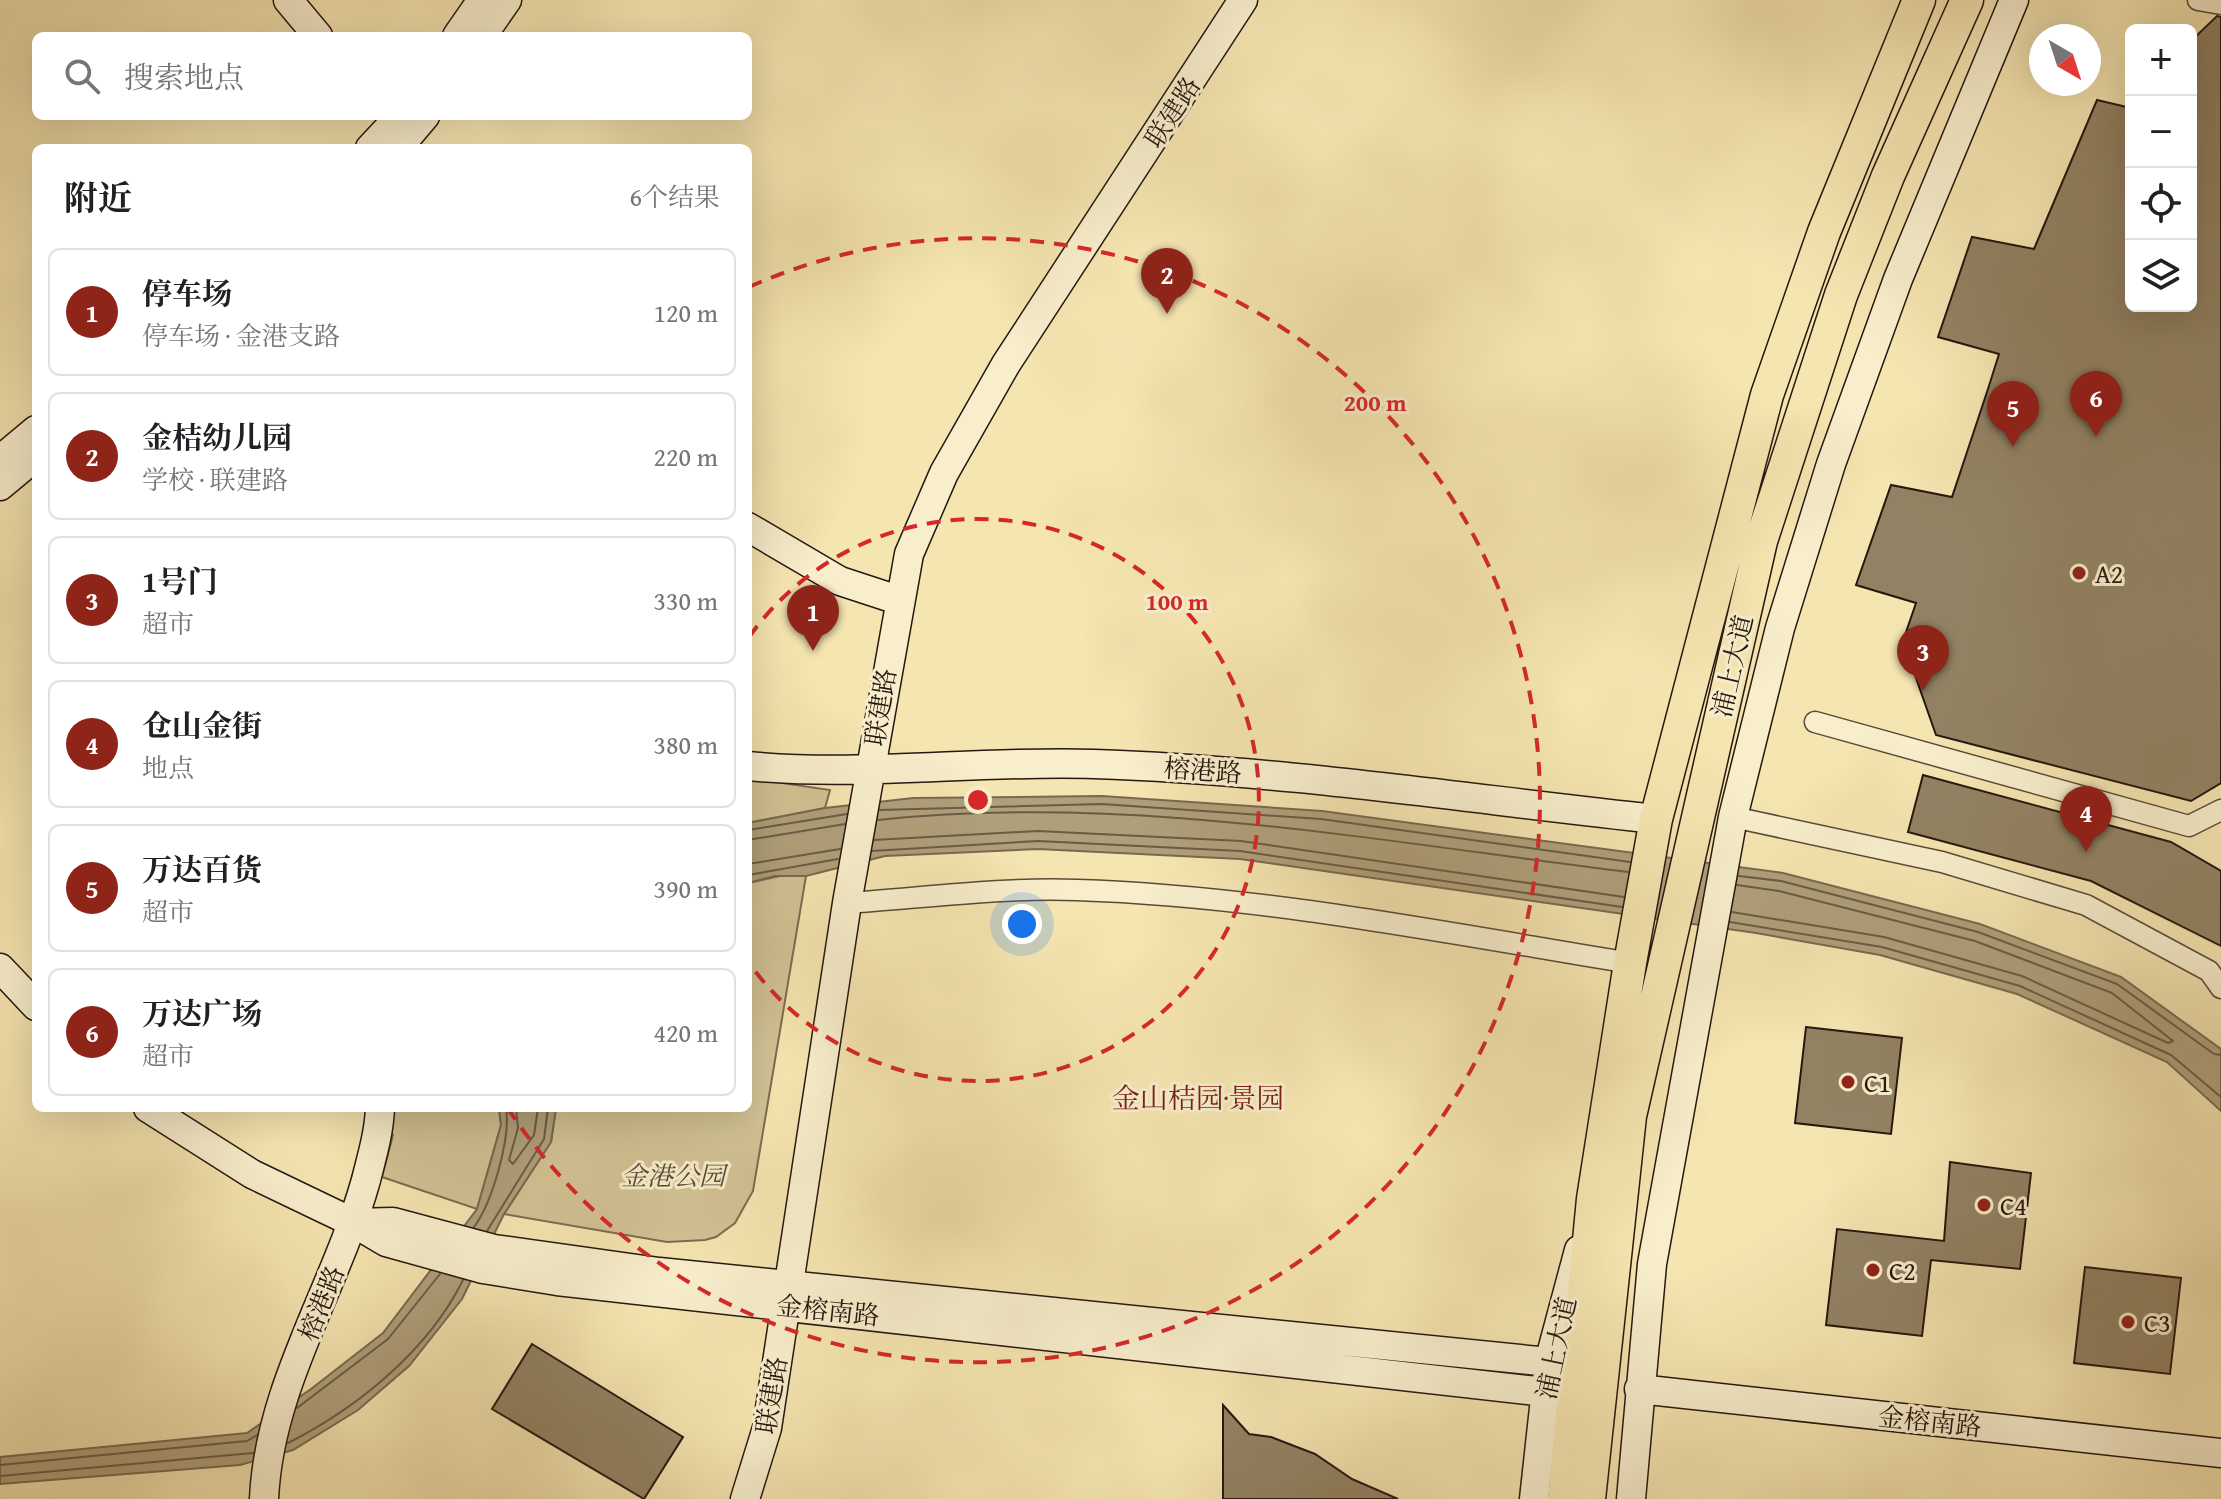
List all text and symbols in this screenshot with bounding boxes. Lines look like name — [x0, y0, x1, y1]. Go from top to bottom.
north arrow — [2029, 24, 2101, 96]
map controls — [2125, 24, 2197, 312]
button: + — [2125, 24, 2197, 96]
search box — [32, 32, 752, 120]
icon: search — [60, 54, 104, 98]
text: 搜索地点 — [124, 55, 244, 99]
street label: 联建路 — [1134, 69, 1210, 155]
button: − — [2125, 96, 2197, 168]
button: locate — [2125, 168, 2197, 240]
text: 附近 — [64, 173, 132, 222]
text: 6个结果 — [629, 177, 720, 216]
button: layers — [2125, 240, 2197, 312]
pin: 2 — [1141, 248, 1193, 314]
text: 停车场 — [142, 271, 232, 315]
text: 1 — [85, 293, 99, 332]
text: 120 m — [653, 293, 718, 332]
text: 停车场 · 金港支路 — [142, 316, 340, 355]
pin: 6 — [2070, 371, 2122, 437]
pin: 5 — [1987, 381, 2039, 447]
text: 200 m — [1343, 385, 1407, 420]
text: 金桔幼儿园 — [142, 415, 292, 459]
text: 2 — [85, 437, 99, 476]
text: 220 m — [653, 437, 718, 476]
text: 学校 · 联建路 — [142, 460, 288, 499]
place label: A2 — [2095, 554, 2123, 593]
text: 1号门 — [142, 559, 218, 603]
marker: A2 — [2070, 564, 2088, 582]
text: 3 — [85, 581, 99, 620]
text: 330 m — [653, 581, 718, 620]
text: 100 m — [1145, 584, 1209, 619]
pin: 1 — [787, 585, 839, 651]
text: 超市 — [142, 604, 194, 643]
street label: 浦上大道 — [1701, 611, 1763, 721]
pin: 3 — [1897, 625, 1949, 691]
street label: 联建路 — [855, 665, 905, 749]
text: 仓山金街 — [142, 703, 262, 747]
text: 4 — [85, 725, 99, 764]
text: 380 m — [653, 725, 718, 764]
text: 地点 — [142, 748, 194, 787]
street label: 榕港路 — [1163, 748, 1243, 792]
centre of rings — [964, 786, 992, 814]
pin: 4 — [2060, 786, 2112, 852]
text: 万达百货 — [142, 847, 262, 891]
text: 5 — [85, 869, 99, 908]
text: 390 m — [653, 869, 718, 908]
text: 超市 — [142, 892, 194, 931]
your location — [1002, 904, 1042, 944]
text: 万达广场 — [142, 991, 262, 1035]
text: 6 — [85, 1013, 99, 1052]
text: 420 m — [653, 1013, 718, 1052]
text: 超市 — [142, 1036, 194, 1075]
place label: C1 — [1864, 1063, 1891, 1102]
marker: C1 — [1839, 1073, 1857, 1091]
district label: 金山桔园·景园 — [1112, 1077, 1284, 1118]
park label: 金港公园 — [621, 1156, 729, 1195]
place label: C4 — [2000, 1186, 2027, 1225]
marker: C4 — [1975, 1196, 1993, 1214]
place label: C2 — [1889, 1251, 1916, 1290]
street label: 榕港路 — [288, 1260, 354, 1346]
marker: C2 — [1864, 1261, 1882, 1279]
street label: 金榕南路 — [774, 1285, 882, 1335]
street label: 浦上大道 — [1526, 1293, 1586, 1403]
place label: C3 — [2144, 1303, 2171, 1342]
marker: C3 — [2119, 1313, 2137, 1331]
street label: 联建路 — [746, 1353, 796, 1437]
street label: 金榕南路 — [1876, 1396, 1984, 1446]

